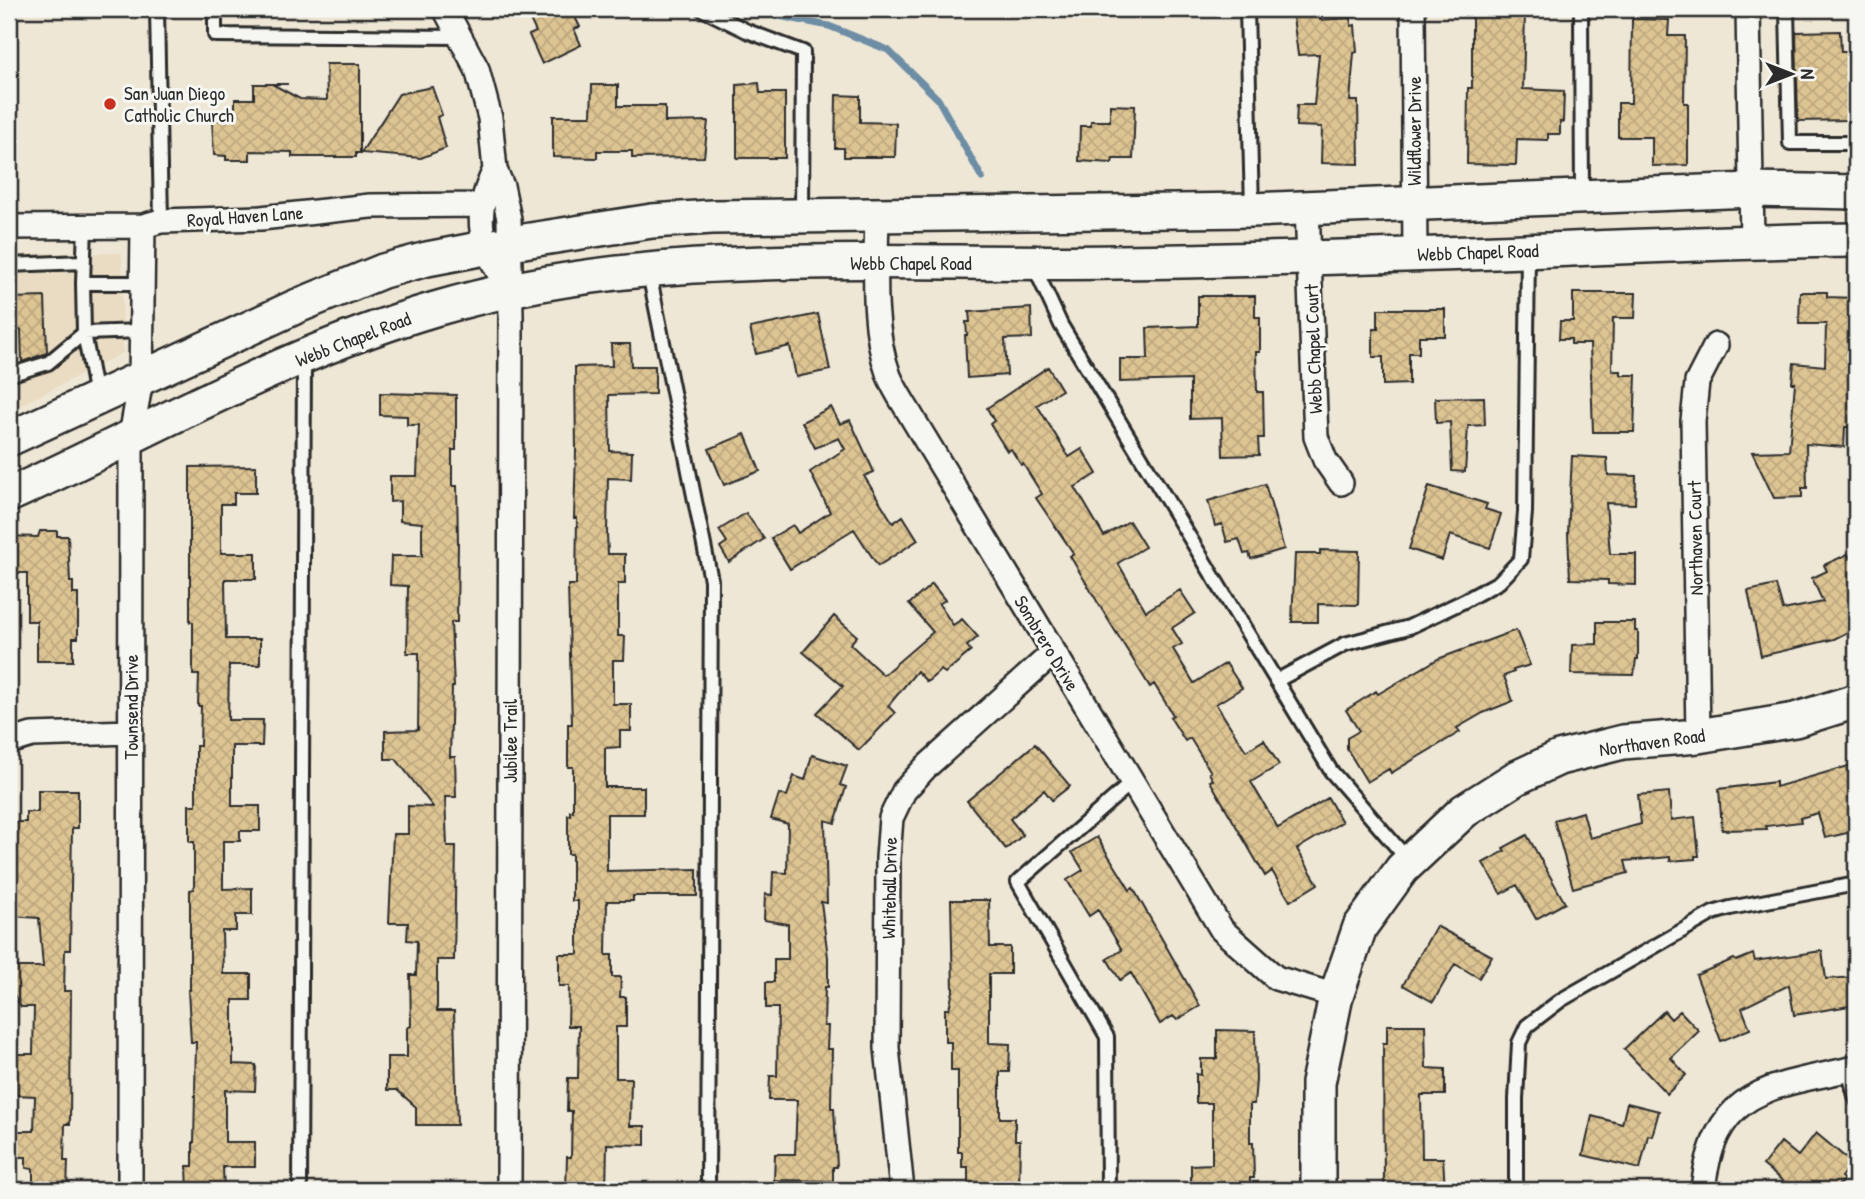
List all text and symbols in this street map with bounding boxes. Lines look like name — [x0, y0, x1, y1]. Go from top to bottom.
north arrow — [1756, 38, 1826, 108]
text: N — [1795, 69, 1821, 79]
street label: Wildflower Drive — [1401, 76, 1427, 186]
place label: San Juan Diego Catholic Church — [124, 80, 234, 128]
marker: San Juan Diego Catholic Church — [102, 96, 118, 112]
street label: Royal Haven Lane — [186, 199, 304, 233]
street label: Webb Chapel Road — [1417, 237, 1540, 267]
street label: Webb Chapel Road — [850, 250, 972, 276]
street label: Webb Chapel Court — [1298, 283, 1328, 414]
street label: Webb Chapel Road — [292, 305, 415, 373]
street label: Northaven Court — [1681, 480, 1709, 596]
street label: Sombrero Drive — [1008, 590, 1086, 696]
street label: Townsend Drive — [118, 654, 144, 759]
street label: Jubilee Trail — [497, 698, 523, 783]
street label: Northaven Road — [1598, 722, 1707, 762]
street label: Whitehall Drive — [875, 836, 903, 939]

